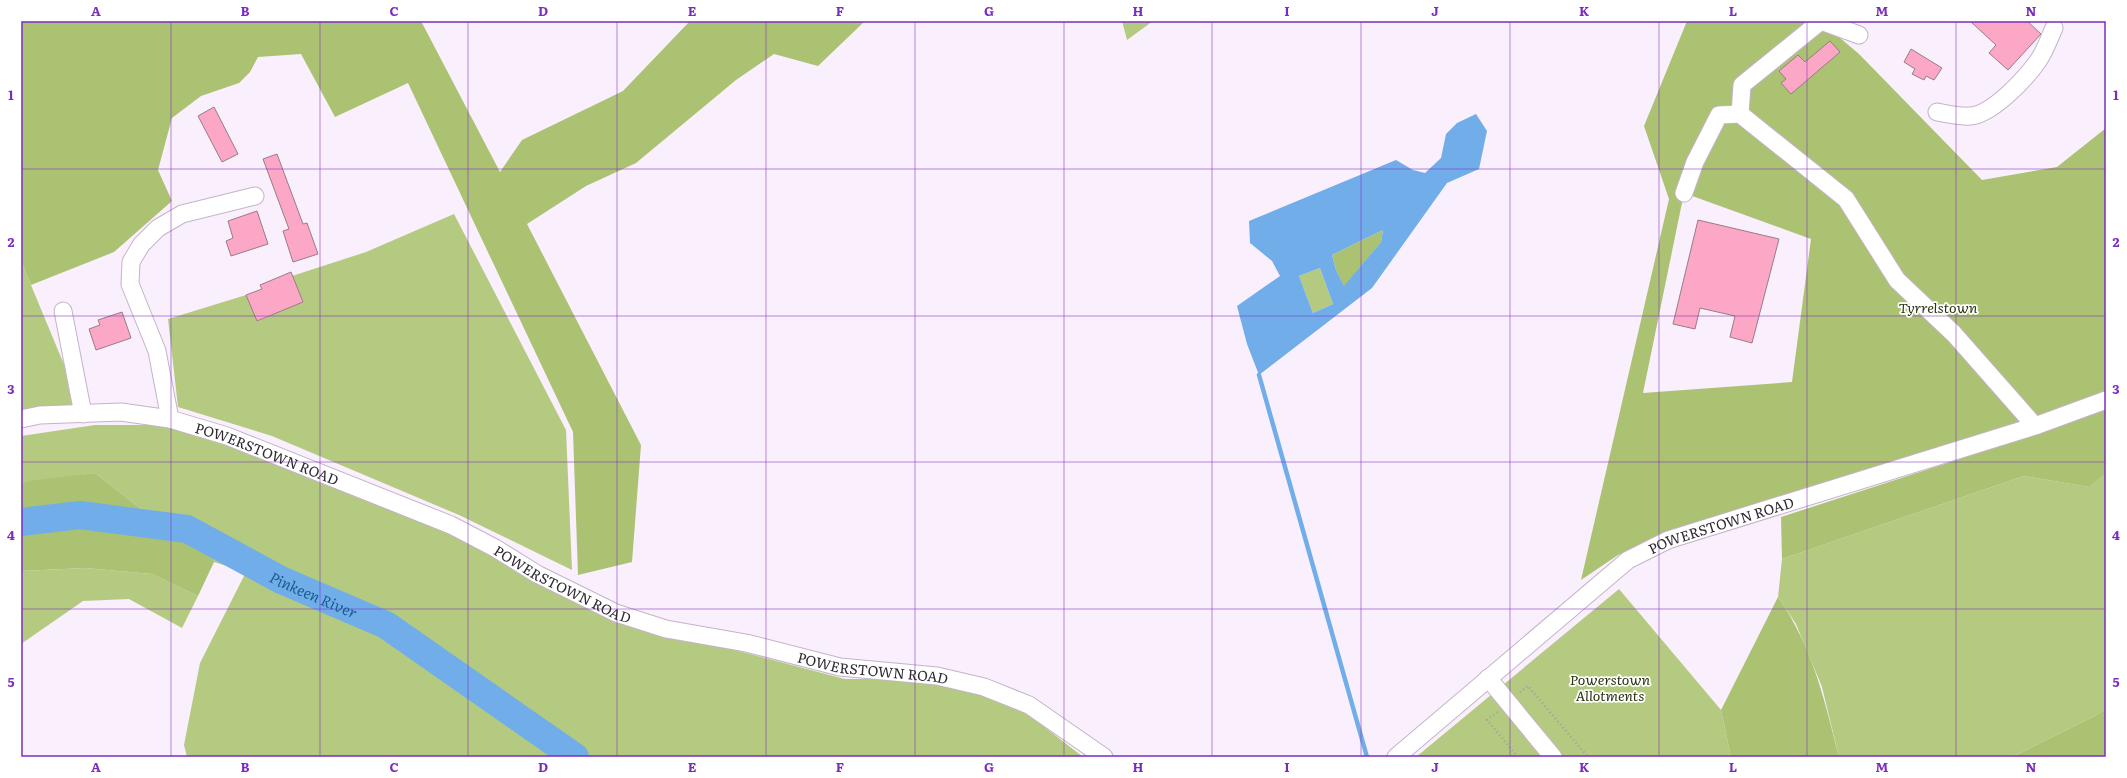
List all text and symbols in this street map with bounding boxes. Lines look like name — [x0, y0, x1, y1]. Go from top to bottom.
text: A — [91, 1, 101, 20]
text: B — [241, 1, 250, 20]
text: C — [389, 1, 399, 20]
text: D — [538, 1, 548, 20]
text: E — [688, 1, 697, 20]
text: F — [836, 1, 844, 20]
text: G — [984, 1, 994, 20]
text: H — [1133, 1, 1144, 20]
text: I — [1284, 1, 1290, 20]
text: J — [1431, 1, 1439, 20]
text: K — [1579, 1, 1590, 20]
text: L — [1729, 1, 1737, 20]
text: M — [1876, 1, 1889, 20]
text: N — [2026, 1, 2037, 20]
text: 1 — [8, 85, 14, 104]
text: 1 — [2113, 85, 2119, 104]
text: 2 — [8, 232, 15, 251]
text: 2 — [2113, 232, 2120, 251]
park label: Tyrrelstown — [1899, 297, 1978, 317]
text: 3 — [7, 379, 15, 398]
text: 3 — [2112, 379, 2120, 398]
street label: POWERSTOWN ROAD — [193, 417, 342, 490]
street label: POWERSTOWN ROAD — [1645, 492, 1796, 558]
text: 4 — [7, 525, 15, 544]
text: 4 — [2112, 525, 2120, 544]
street label: POWERSTOWN ROAD — [490, 540, 634, 627]
water label: Pinkeen River — [266, 565, 361, 623]
street label: POWERSTOWN ROAD — [795, 647, 951, 688]
park label: Powerstown Allotments — [1570, 669, 1651, 705]
text: 5 — [7, 672, 15, 691]
text: 5 — [2112, 672, 2120, 691]
text: A — [91, 757, 101, 776]
text: B — [241, 757, 250, 776]
text: C — [389, 757, 399, 776]
text: D — [538, 757, 548, 776]
text: E — [688, 757, 697, 776]
text: F — [836, 757, 844, 776]
text: G — [984, 757, 994, 776]
text: H — [1133, 757, 1144, 776]
text: I — [1284, 757, 1290, 776]
text: J — [1431, 757, 1439, 776]
text: K — [1579, 757, 1590, 776]
text: L — [1729, 757, 1737, 776]
text: M — [1876, 757, 1889, 776]
text: N — [2026, 757, 2037, 776]

